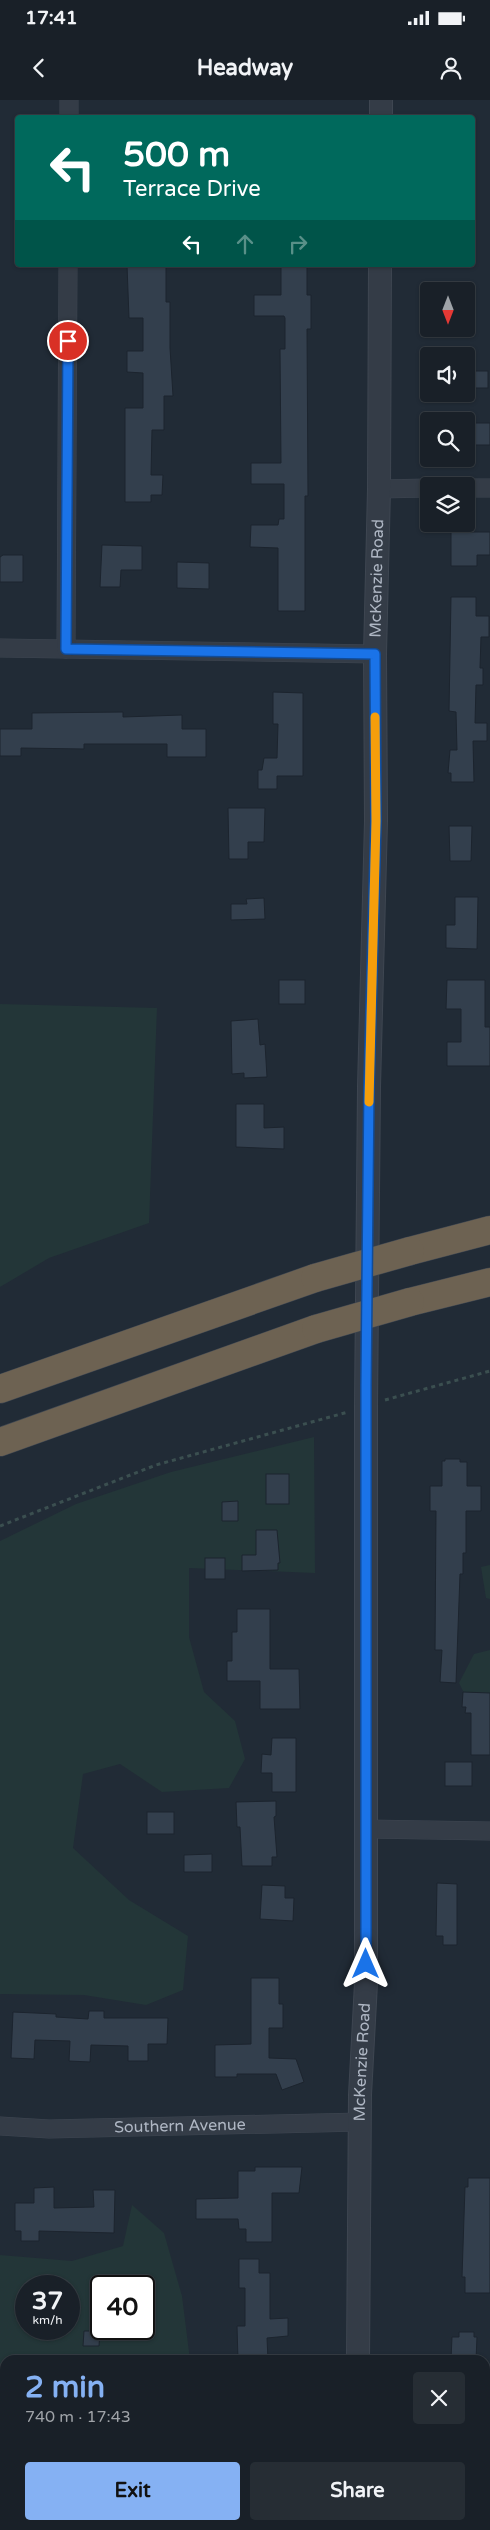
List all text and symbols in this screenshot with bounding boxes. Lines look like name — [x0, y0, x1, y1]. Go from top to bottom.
text: 17:41 — [25, 7, 78, 29]
icon: back — [25, 54, 53, 82]
icon: person — [437, 54, 465, 82]
text: Headway — [197, 55, 293, 81]
text: 500 m — [123, 134, 230, 176]
icon: left — [40, 135, 105, 200]
text: Terrace Drive — [123, 176, 261, 202]
icon: left — [178, 230, 206, 258]
icon: ahead — [231, 230, 259, 258]
icon: right — [284, 230, 312, 258]
north arrow — [420, 282, 475, 338]
map controls — [420, 282, 475, 532]
pin — [47, 320, 89, 362]
icon: arrive — [54, 327, 82, 355]
button: sound — [420, 347, 475, 402]
button: search — [420, 412, 475, 467]
button: layers — [420, 477, 475, 532]
street label: McKenzie Road — [365, 519, 388, 638]
position arrow — [339, 1937, 391, 1989]
street label: McKenzie Road — [350, 2002, 375, 2121]
street label: Southern Avenue — [114, 2115, 246, 2138]
speed limit sign: 40 — [90, 2275, 155, 2340]
text: 37 — [32, 2286, 63, 2316]
text: km/h — [32, 2313, 63, 2327]
text: 2 min — [25, 2369, 105, 2406]
button: close — [413, 2372, 465, 2424]
text: 740 m · 17:43 — [25, 2407, 131, 2427]
button: Exit — [25, 2462, 240, 2520]
button: Share — [250, 2462, 465, 2520]

